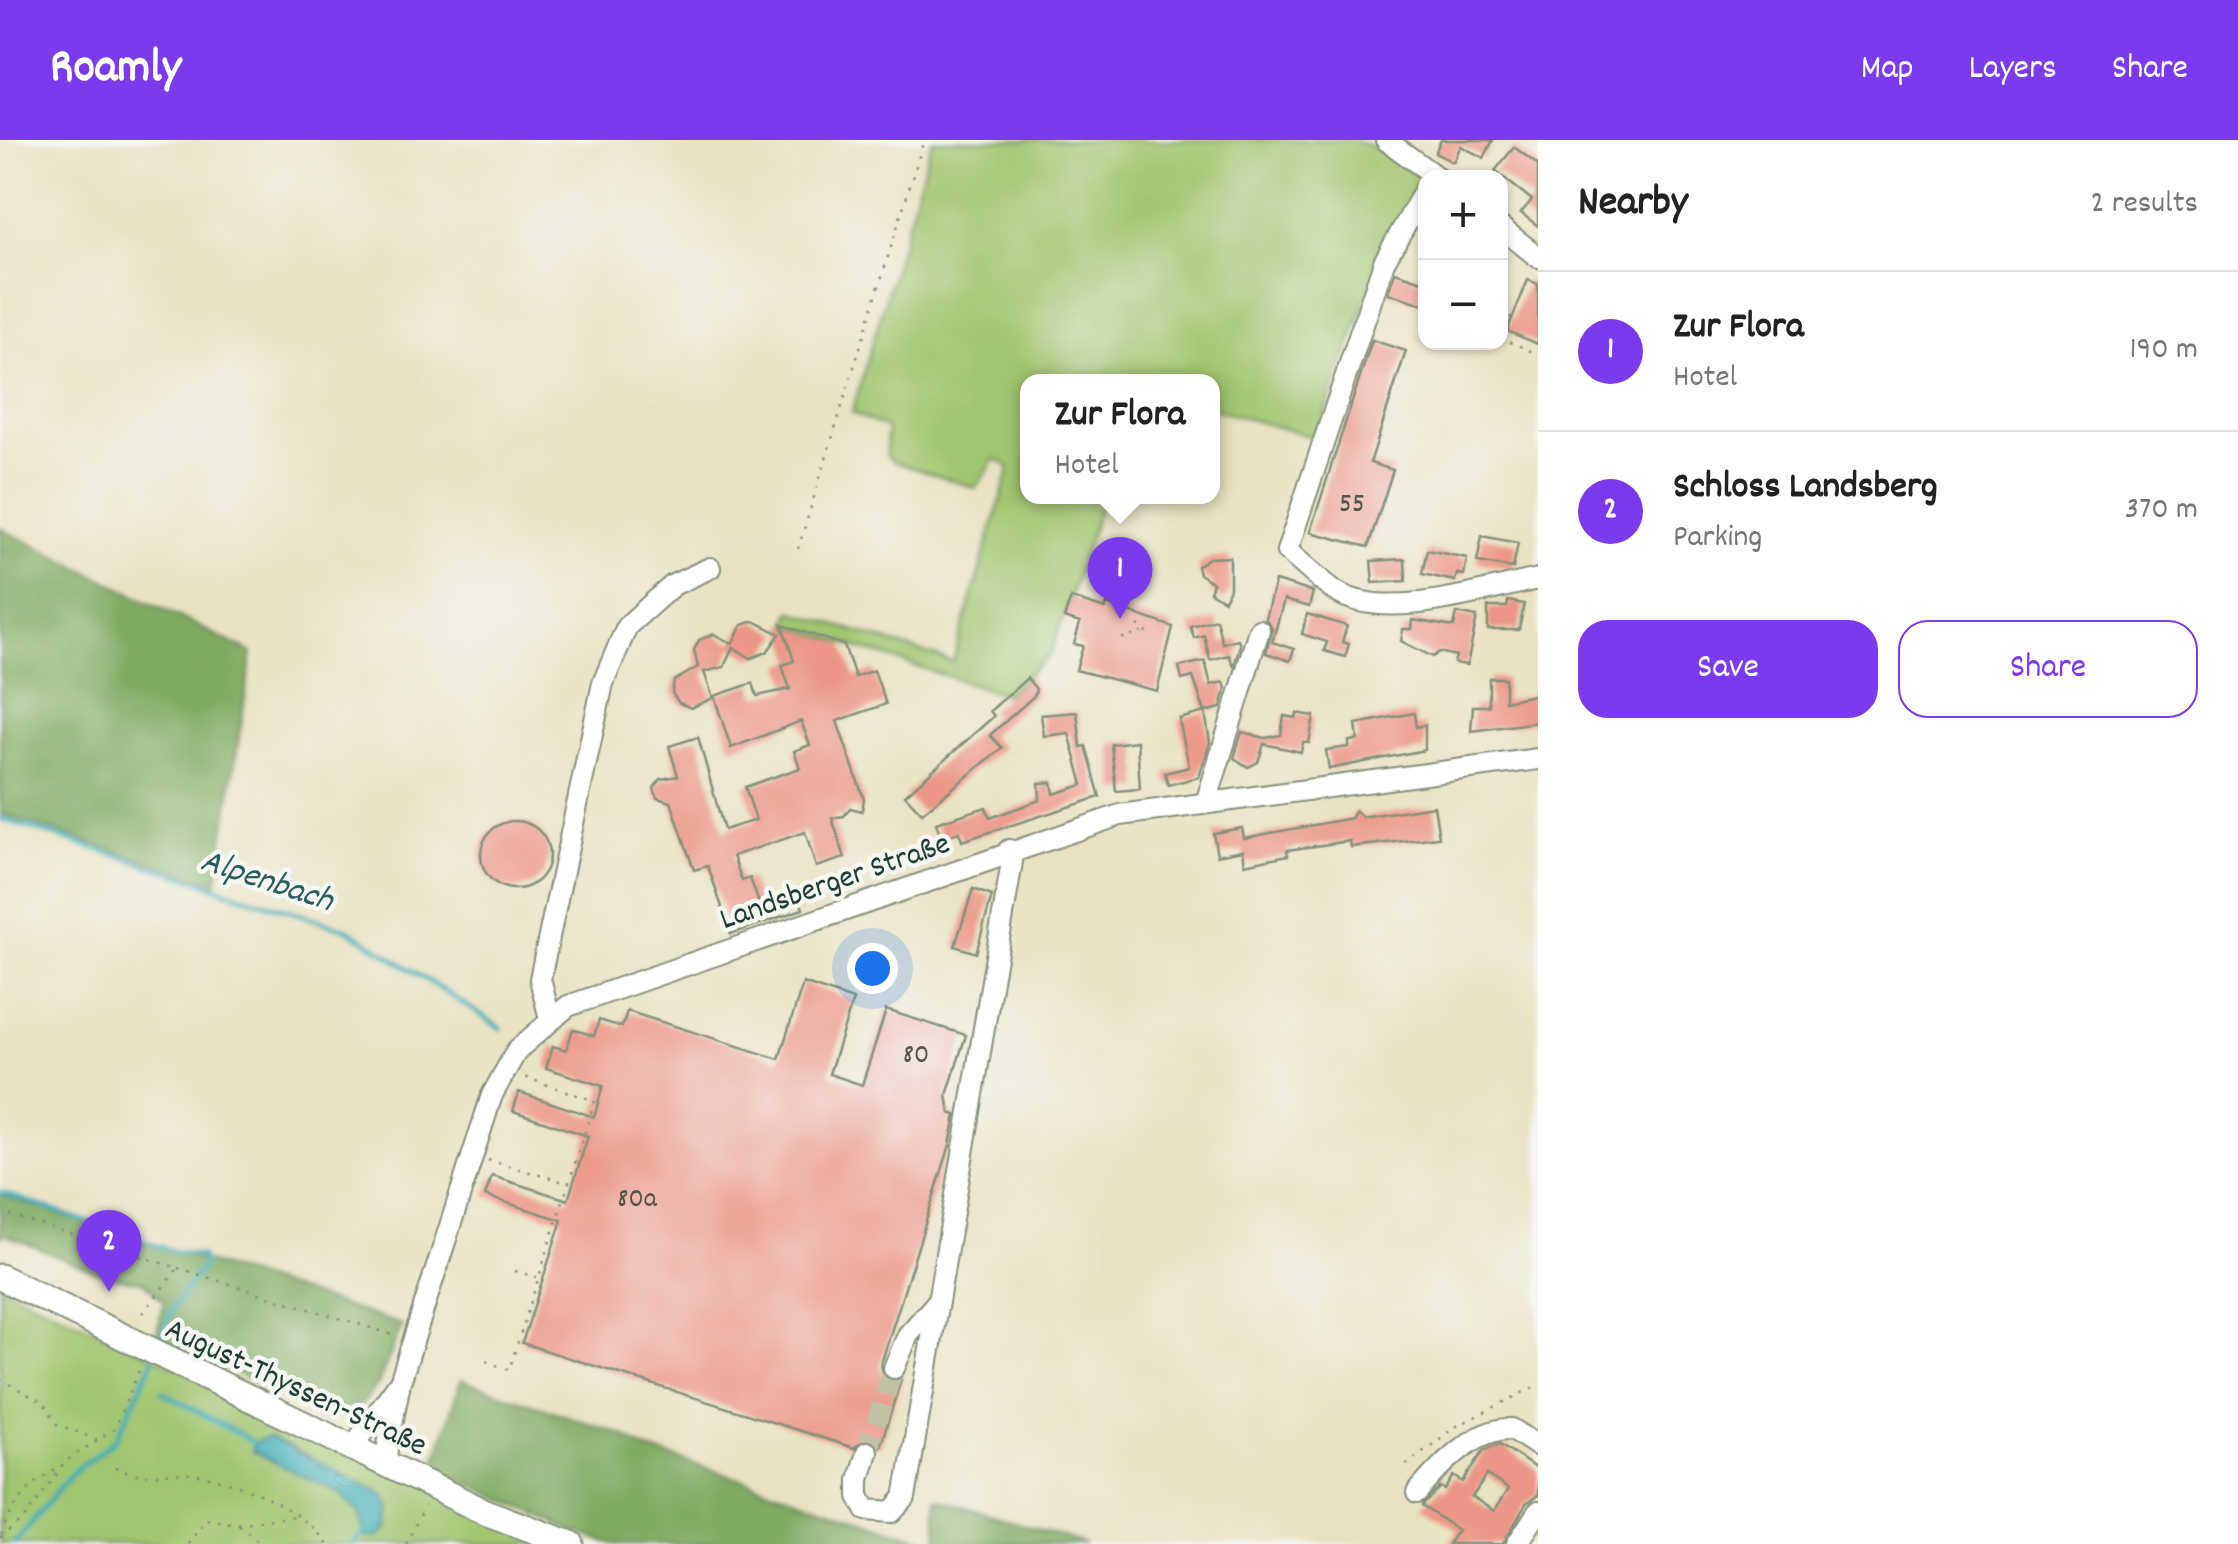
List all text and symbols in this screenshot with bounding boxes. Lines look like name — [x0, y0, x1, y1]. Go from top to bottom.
text: Roamly — [50, 36, 181, 105]
text: Map — [1861, 45, 1914, 95]
text: Layers — [1969, 45, 2057, 95]
text: Share — [2112, 45, 2188, 95]
map controls — [1418, 170, 1508, 350]
button: + — [1418, 170, 1508, 260]
text: Nearby — [1578, 175, 1688, 235]
text: 2 results — [2091, 182, 2198, 228]
button: − — [1418, 260, 1508, 350]
text: Zur Flora — [1673, 301, 1804, 356]
text: 1 — [1607, 328, 1614, 374]
text: 190 m — [2130, 328, 2198, 374]
text: Hotel — [1673, 356, 1737, 402]
popup — [1020, 374, 1220, 504]
text: Zur Flora — [1055, 389, 1185, 444]
text: Hotel — [1055, 444, 1119, 490]
text: Schloss Landsberg — [1673, 461, 1938, 516]
house number: 55 — [1339, 486, 1365, 526]
text: 2 — [1604, 488, 1617, 534]
text: 370 m — [2125, 488, 2198, 534]
text: Parking — [1673, 516, 1762, 562]
pin: 1 — [1088, 536, 1152, 619]
button: Save — [1578, 620, 1878, 718]
button: Share — [1898, 620, 2198, 718]
street label: Landsberger Straße — [714, 823, 957, 945]
water label: Alpenbach — [194, 838, 340, 928]
your location — [847, 943, 898, 994]
house number: 80 — [903, 1037, 929, 1077]
house number: 80a — [617, 1181, 658, 1221]
pin: 2 — [76, 1210, 142, 1292]
street label: August-Thyssen-Straße — [156, 1309, 434, 1471]

